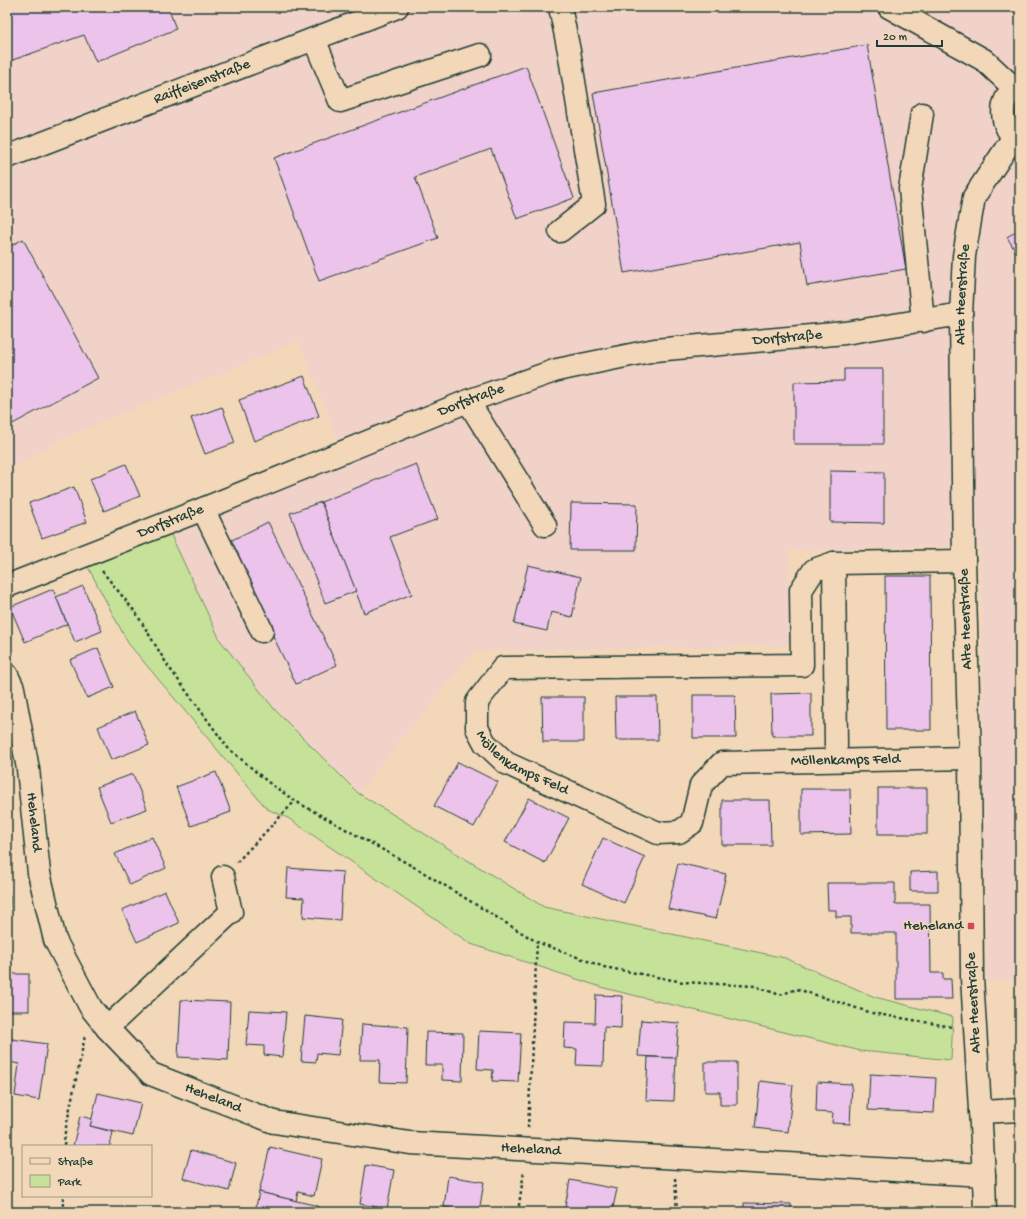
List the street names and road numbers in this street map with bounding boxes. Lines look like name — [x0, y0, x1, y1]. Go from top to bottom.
street label: Raiffeisenstraße — [151, 55, 253, 109]
street label: Alte Heerstraße — [952, 242, 975, 345]
street label: Dorfstraße — [751, 326, 823, 350]
street label: Dorfstraße — [434, 380, 507, 422]
street label: Dorfstraße — [134, 500, 207, 543]
street label: Alte Heerstraße — [955, 568, 977, 670]
street label: Möllenkamps Feld — [471, 728, 572, 800]
street label: Möllenkamps Feld — [791, 750, 902, 771]
street label: Heheland — [22, 791, 46, 854]
street label: Alte Heerstraße — [962, 952, 986, 1054]
street label: Heheland — [182, 1079, 245, 1118]
street label: Heheland — [500, 1139, 562, 1160]

